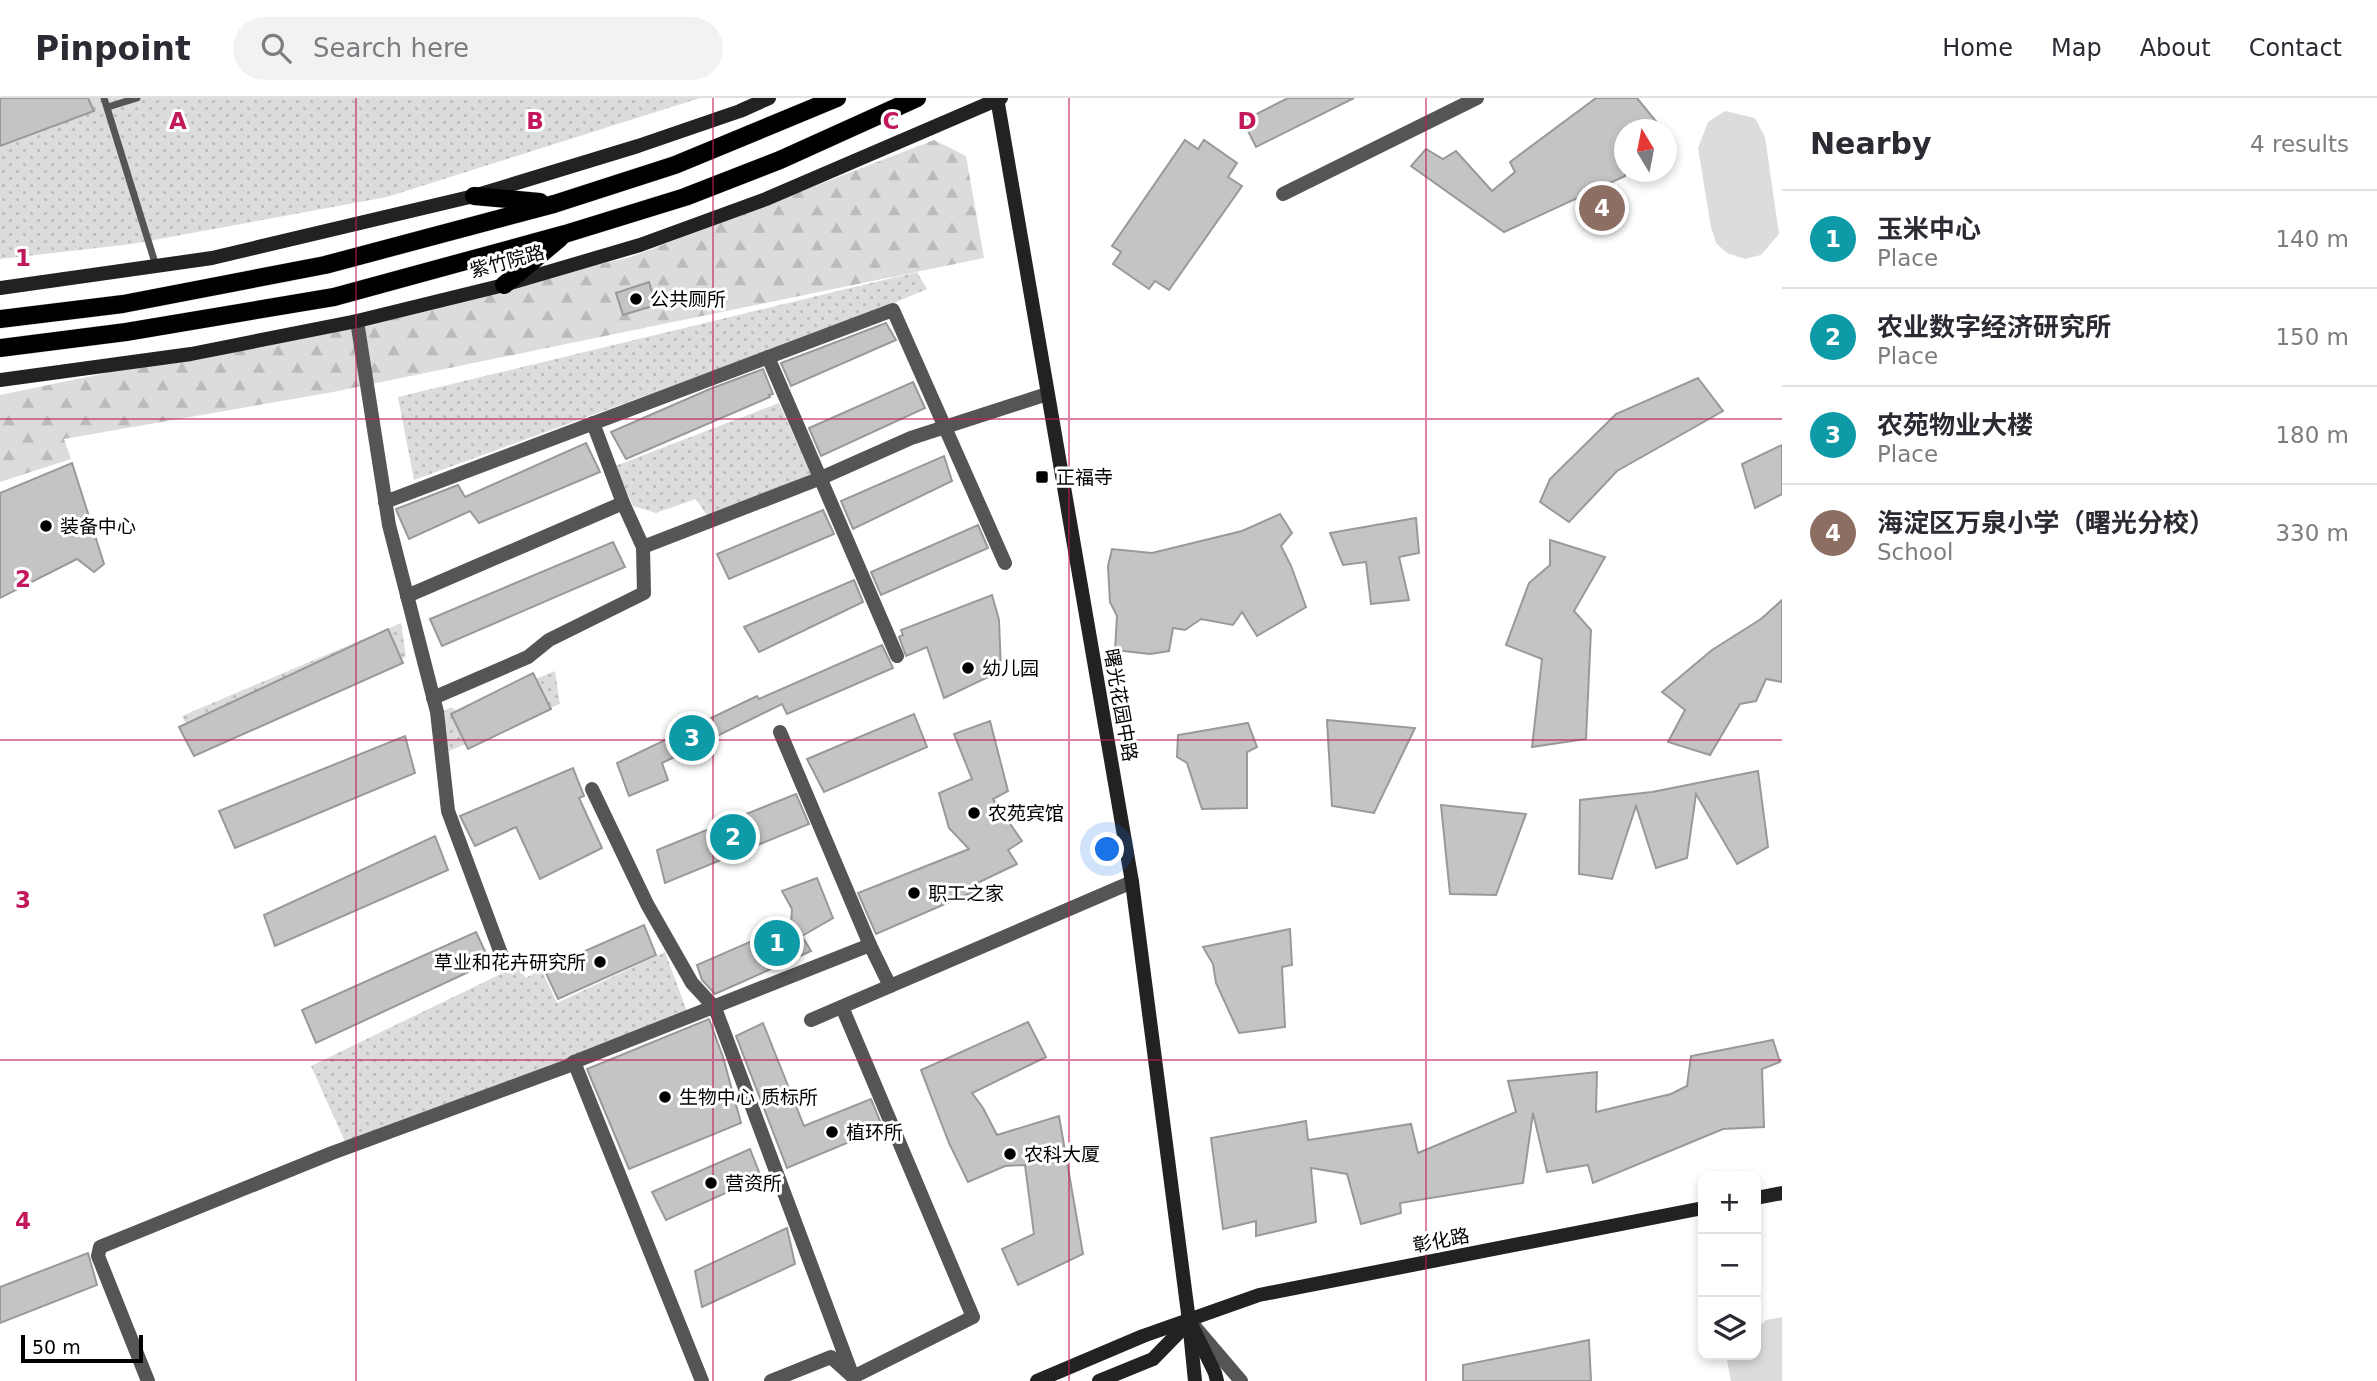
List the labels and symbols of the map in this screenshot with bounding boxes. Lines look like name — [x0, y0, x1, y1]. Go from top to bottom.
text: A — [169, 108, 187, 134]
text: B — [526, 108, 544, 134]
text: C — [883, 108, 899, 134]
text: D — [1237, 108, 1257, 134]
north arrow — [1614, 119, 1677, 182]
pin: 4 — [1579, 182, 1625, 234]
street label: 紫竹院路 — [467, 241, 547, 281]
text: 1 — [15, 245, 31, 271]
place label: 公共厕所 — [650, 288, 726, 310]
marker: 公共厕所 — [628, 291, 644, 307]
place label: 正福寺 — [1056, 466, 1113, 488]
marker: 正福寺 — [1034, 469, 1050, 485]
place label: 装备中心 — [60, 515, 136, 537]
marker: 装备中心 — [38, 518, 54, 534]
text: 2 — [15, 566, 31, 592]
street label: 曙光花园中路 — [1100, 647, 1142, 763]
place label: 幼儿园 — [982, 657, 1039, 679]
marker: 幼儿园 — [960, 660, 976, 676]
pin: 3 — [669, 712, 715, 764]
place label: 农苑宾馆 — [988, 802, 1064, 824]
marker: 农苑宾馆 — [966, 805, 982, 821]
pin: 2 — [710, 811, 756, 863]
your location — [1090, 832, 1124, 866]
place label: 职工之家 — [928, 882, 1004, 904]
marker: 职工之家 — [906, 885, 922, 901]
text: 3 — [15, 887, 31, 913]
pin: 1 — [754, 917, 800, 969]
place label: 草业和花卉研究所 — [434, 951, 586, 973]
marker: 草业和花卉研究所 — [592, 954, 608, 970]
place label: 生物中心 质标所 — [679, 1086, 818, 1108]
marker: 生物中心 质标所 — [657, 1089, 673, 1105]
place label: 植环所 — [846, 1121, 903, 1143]
marker: 植环所 — [824, 1124, 840, 1140]
place label: 农科大厦 — [1024, 1143, 1100, 1165]
marker: 农科大厦 — [1002, 1146, 1018, 1162]
place label: 营资所 — [725, 1172, 782, 1194]
marker: 营资所 — [703, 1175, 719, 1191]
text: 4 — [15, 1208, 31, 1234]
street label: 彰化路 — [1411, 1224, 1471, 1256]
scale bar — [21, 1332, 144, 1364]

